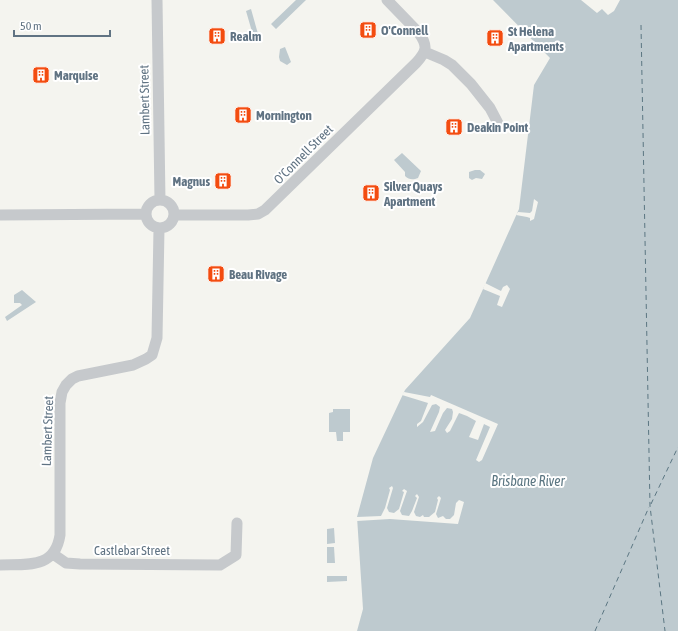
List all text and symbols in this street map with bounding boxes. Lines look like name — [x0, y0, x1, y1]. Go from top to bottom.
scale bar — [14, 12, 110, 38]
text: 50 m — [20, 19, 42, 33]
building icon: O'Connell — [358, 20, 378, 40]
place label: O'Connell — [381, 23, 429, 38]
place label: St Helena Apartments — [507, 24, 564, 54]
building icon: Realm — [207, 26, 227, 46]
building icon: St Helena Apartments — [485, 28, 505, 48]
place label: Realm — [230, 29, 261, 44]
street label: Lambert Street — [136, 64, 153, 135]
building icon: Marquise — [31, 65, 51, 85]
place label: Marquise — [54, 68, 99, 83]
building icon: Mornington — [233, 105, 253, 125]
place label: Mornington — [256, 108, 312, 123]
building icon: Deakin Point — [444, 117, 464, 137]
place label: Deakin Point — [467, 120, 529, 135]
street label: O'Connell Street — [271, 122, 336, 187]
building icon: Magnus — [213, 171, 233, 191]
place label: Magnus — [172, 174, 210, 189]
place label: Silver Quays Apartment — [383, 179, 443, 209]
building icon: Silver Quays Apartment — [361, 183, 381, 203]
building icon: Beau Rivage — [206, 264, 226, 284]
place label: Beau Rivage — [229, 267, 287, 282]
street label: Lambert Street — [39, 395, 56, 466]
water label: Brisbane River — [491, 473, 566, 489]
street label: Castlebar Street — [94, 543, 170, 558]

